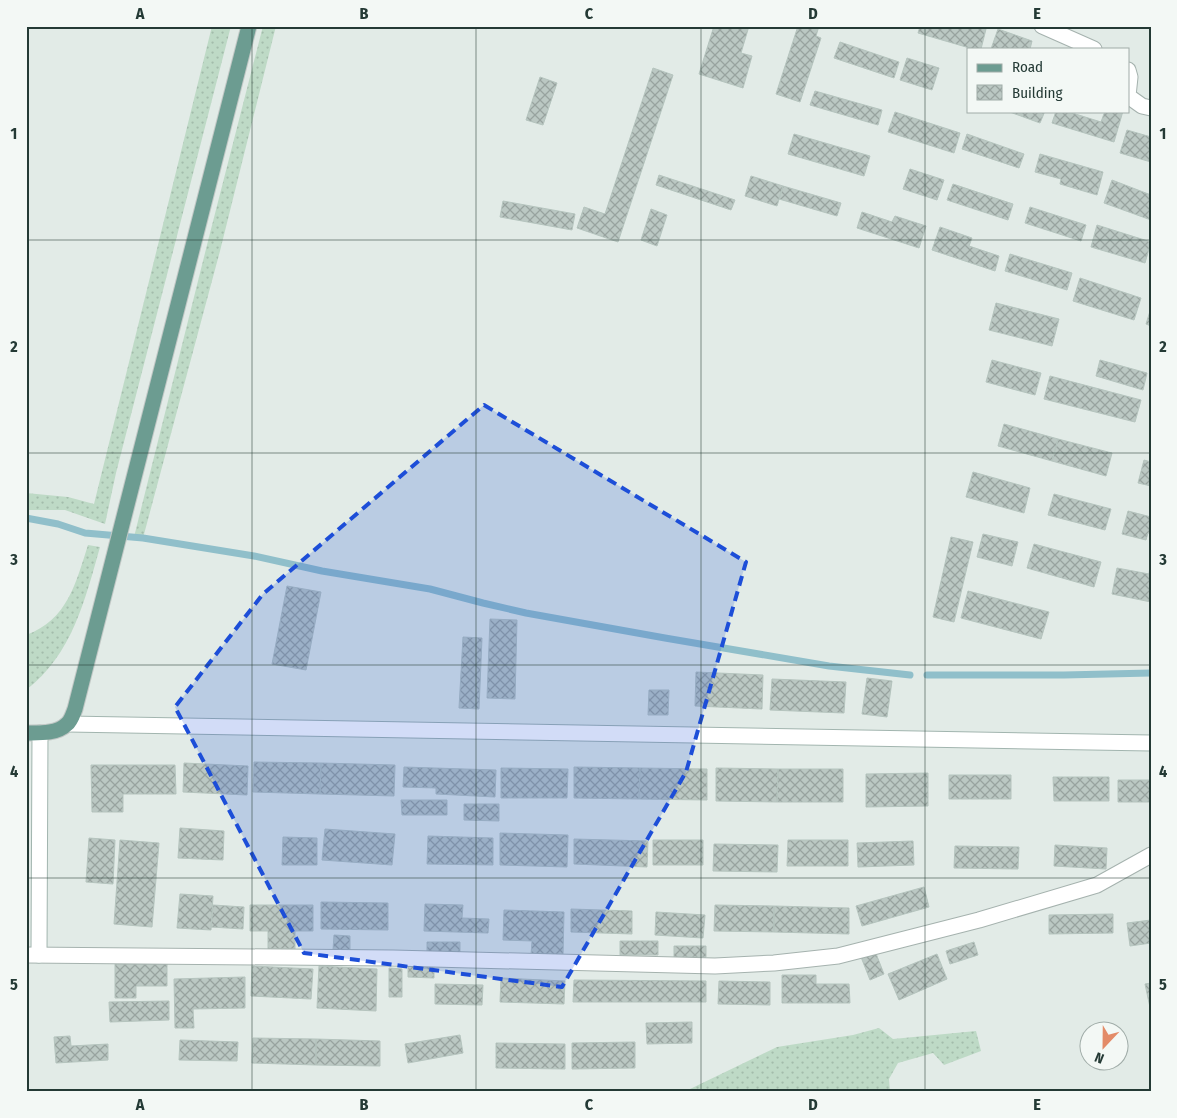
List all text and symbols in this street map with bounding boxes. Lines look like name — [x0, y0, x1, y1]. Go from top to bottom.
text: A — [135, 4, 145, 23]
text: B — [360, 4, 369, 23]
text: C — [585, 4, 594, 23]
text: D — [808, 4, 818, 23]
text: E — [1033, 4, 1041, 23]
legend — [967, 48, 1130, 112]
text: Road — [1012, 58, 1043, 76]
text: Building — [1012, 84, 1063, 102]
text: 1 — [11, 124, 17, 143]
text: 1 — [1160, 124, 1166, 143]
text: 2 — [9, 337, 18, 356]
text: 2 — [1158, 337, 1167, 356]
text: 3 — [9, 550, 18, 569]
text: 3 — [1158, 550, 1167, 569]
text: 4 — [10, 762, 18, 781]
text: 4 — [1159, 762, 1167, 781]
text: 5 — [10, 975, 18, 994]
text: 5 — [1159, 975, 1167, 994]
north arrow — [1080, 1020, 1130, 1070]
text: N — [1092, 1048, 1106, 1067]
text: A — [135, 1095, 145, 1114]
text: B — [360, 1095, 369, 1114]
text: C — [585, 1095, 594, 1114]
text: D — [808, 1095, 818, 1114]
text: E — [1033, 1095, 1041, 1114]

